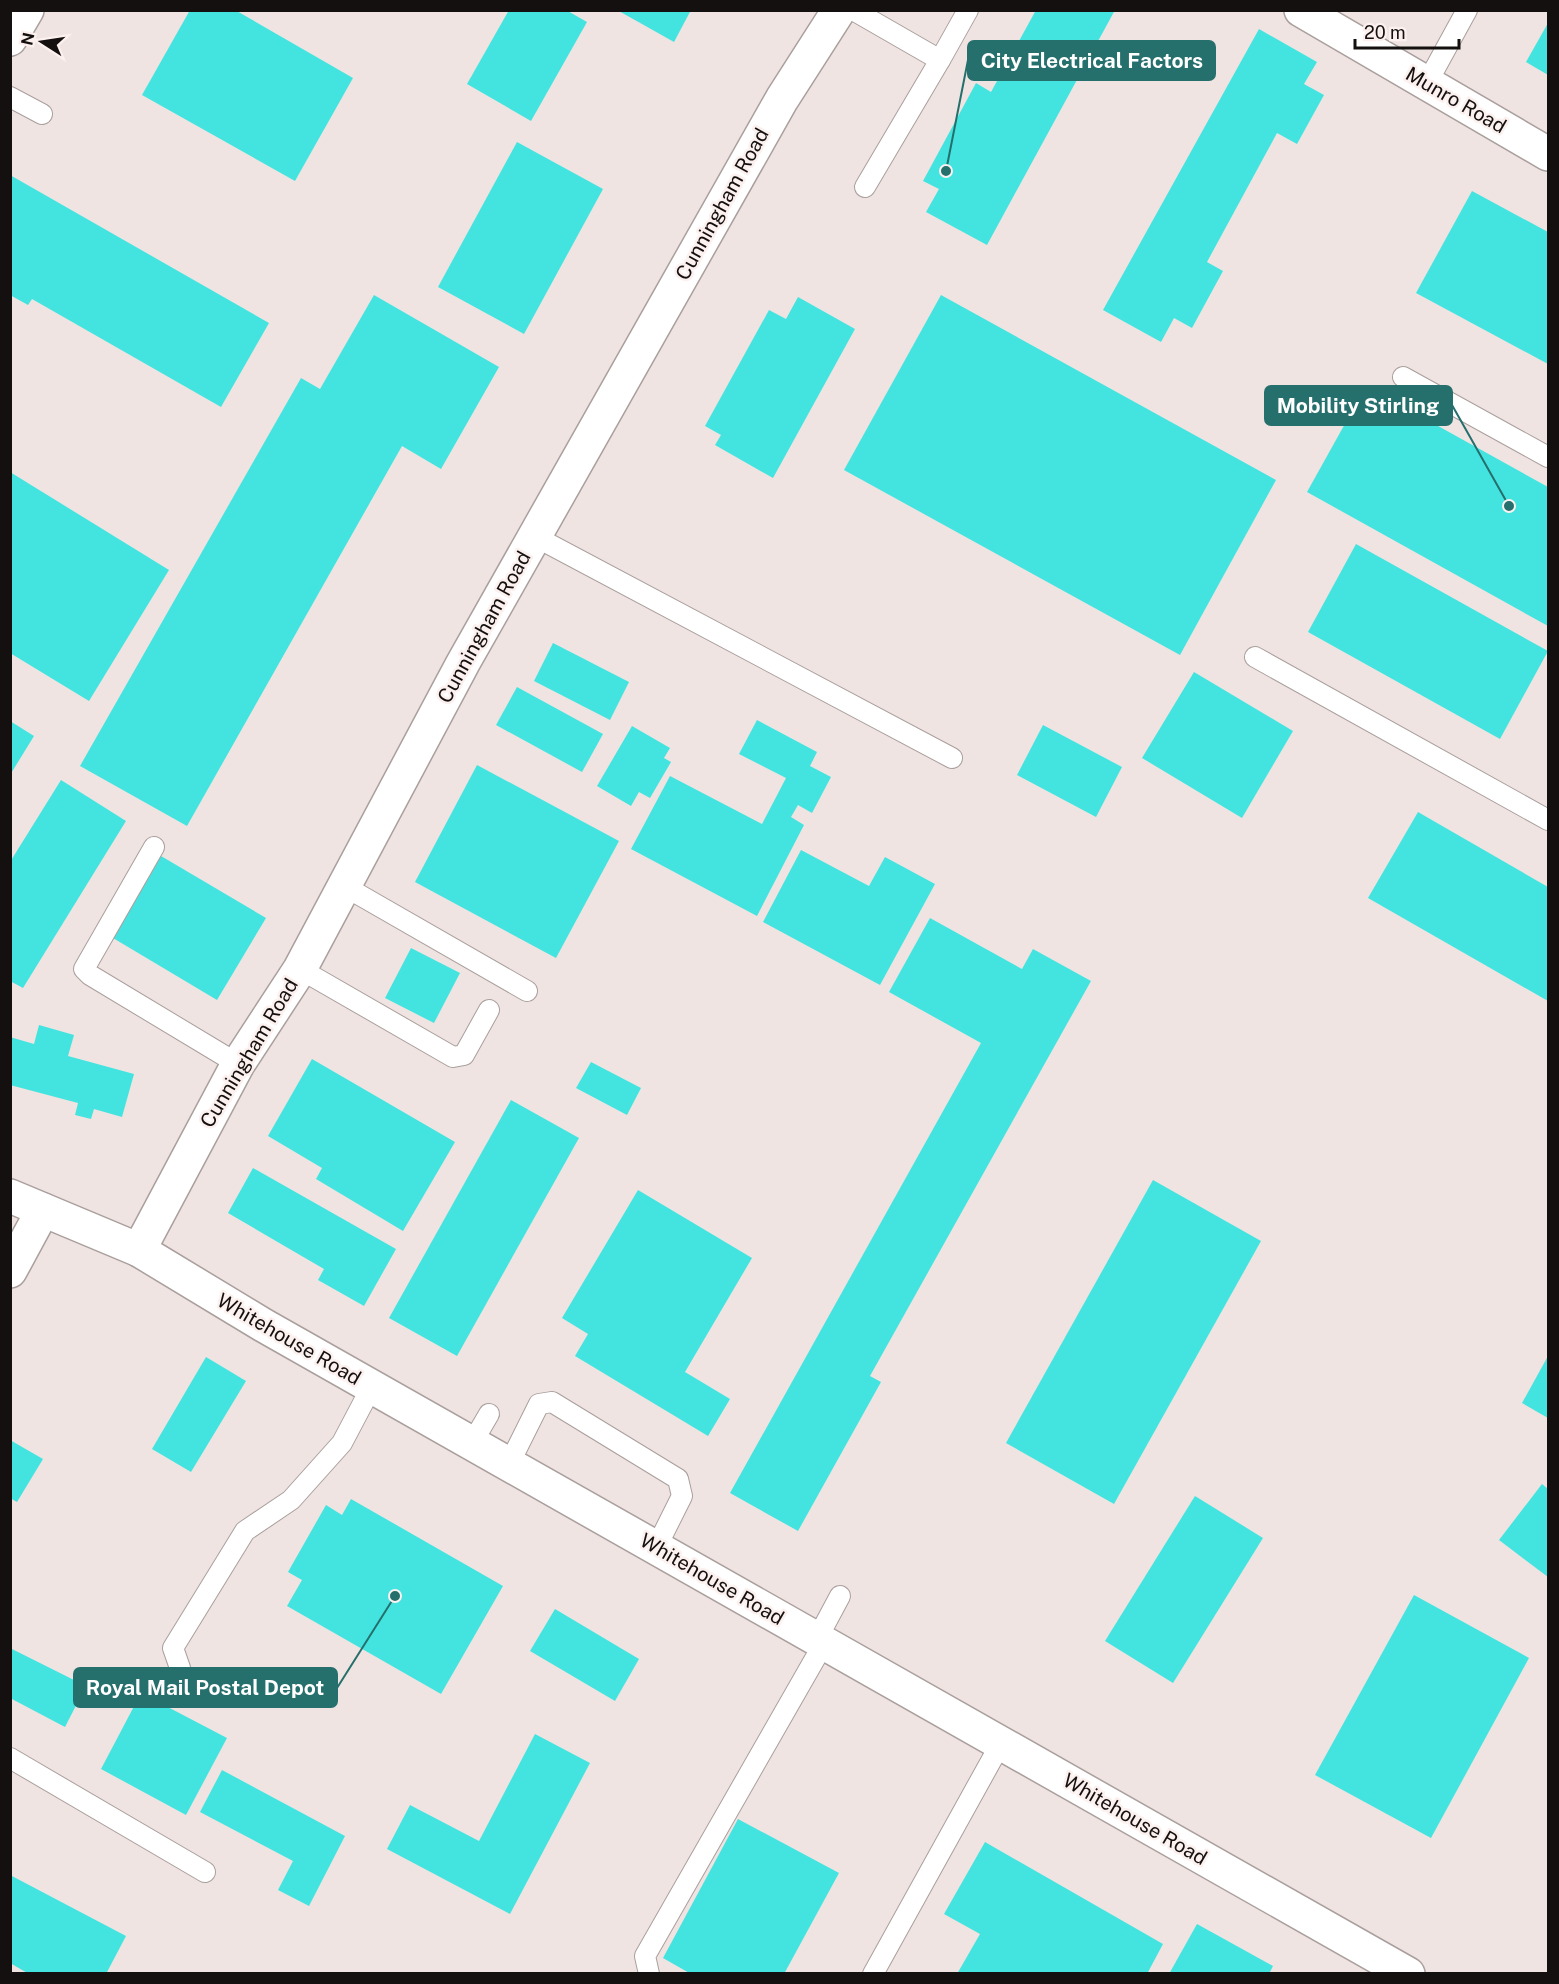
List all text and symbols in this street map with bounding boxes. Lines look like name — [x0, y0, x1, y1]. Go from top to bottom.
north arrow — [12, 12, 72, 72]
scale bar — [1355, 12, 1458, 50]
text: 20 m — [1364, 22, 1406, 43]
text: N — [17, 31, 38, 47]
callout: City Electrical Factors — [968, 41, 1215, 80]
text: City Electrical Factors — [981, 48, 1203, 73]
street label: Munro Road — [1401, 62, 1511, 138]
street label: Cunningham Road — [670, 124, 774, 284]
callout: Mobility Stirling — [1265, 386, 1452, 425]
text: Mobility Stirling — [1277, 393, 1439, 418]
street label: Cunningham Road — [432, 547, 536, 707]
street label: Cunningham Road — [195, 974, 303, 1132]
street label: Whitehouse Road — [213, 1288, 365, 1390]
street label: Whitehouse Road — [636, 1528, 788, 1630]
callout: Royal Mail Postal Depot — [74, 1668, 337, 1707]
text: Royal Mail Postal Depot — [86, 1675, 324, 1700]
street label: Whitehouse Road — [1059, 1768, 1211, 1870]

